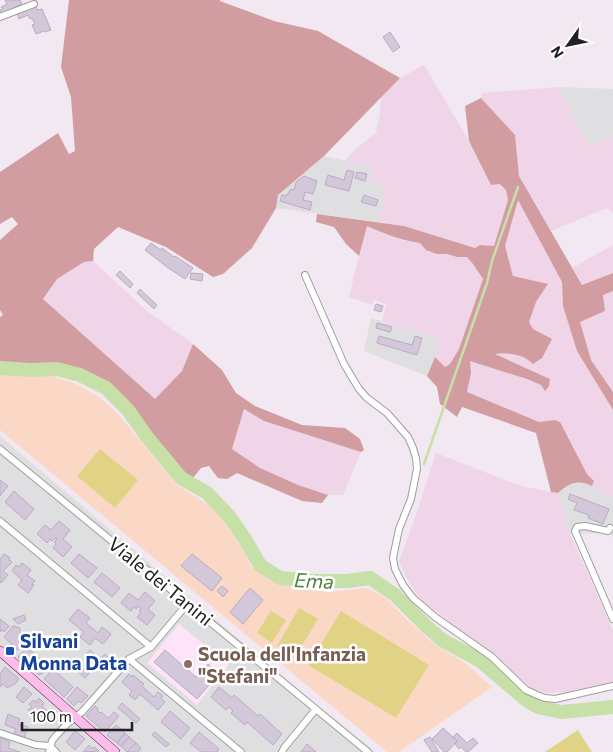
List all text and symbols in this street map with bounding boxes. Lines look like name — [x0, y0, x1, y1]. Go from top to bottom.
north arrow — [543, 20, 593, 70]
text: N — [547, 43, 567, 61]
street label: Viale dei Tanini — [104, 532, 218, 630]
water label: Ema — [294, 567, 334, 593]
place label: Silvani Monna Data — [20, 629, 127, 674]
place label: Scuola dell'Infanzia "Stefani" — [198, 642, 366, 687]
marker: Silvani Monna Data — [4, 645, 16, 657]
marker: Scuola dell'Infanzia "Stefani" — [182, 658, 194, 670]
scale bar — [22, 700, 132, 732]
text: 100 m — [30, 707, 72, 725]

